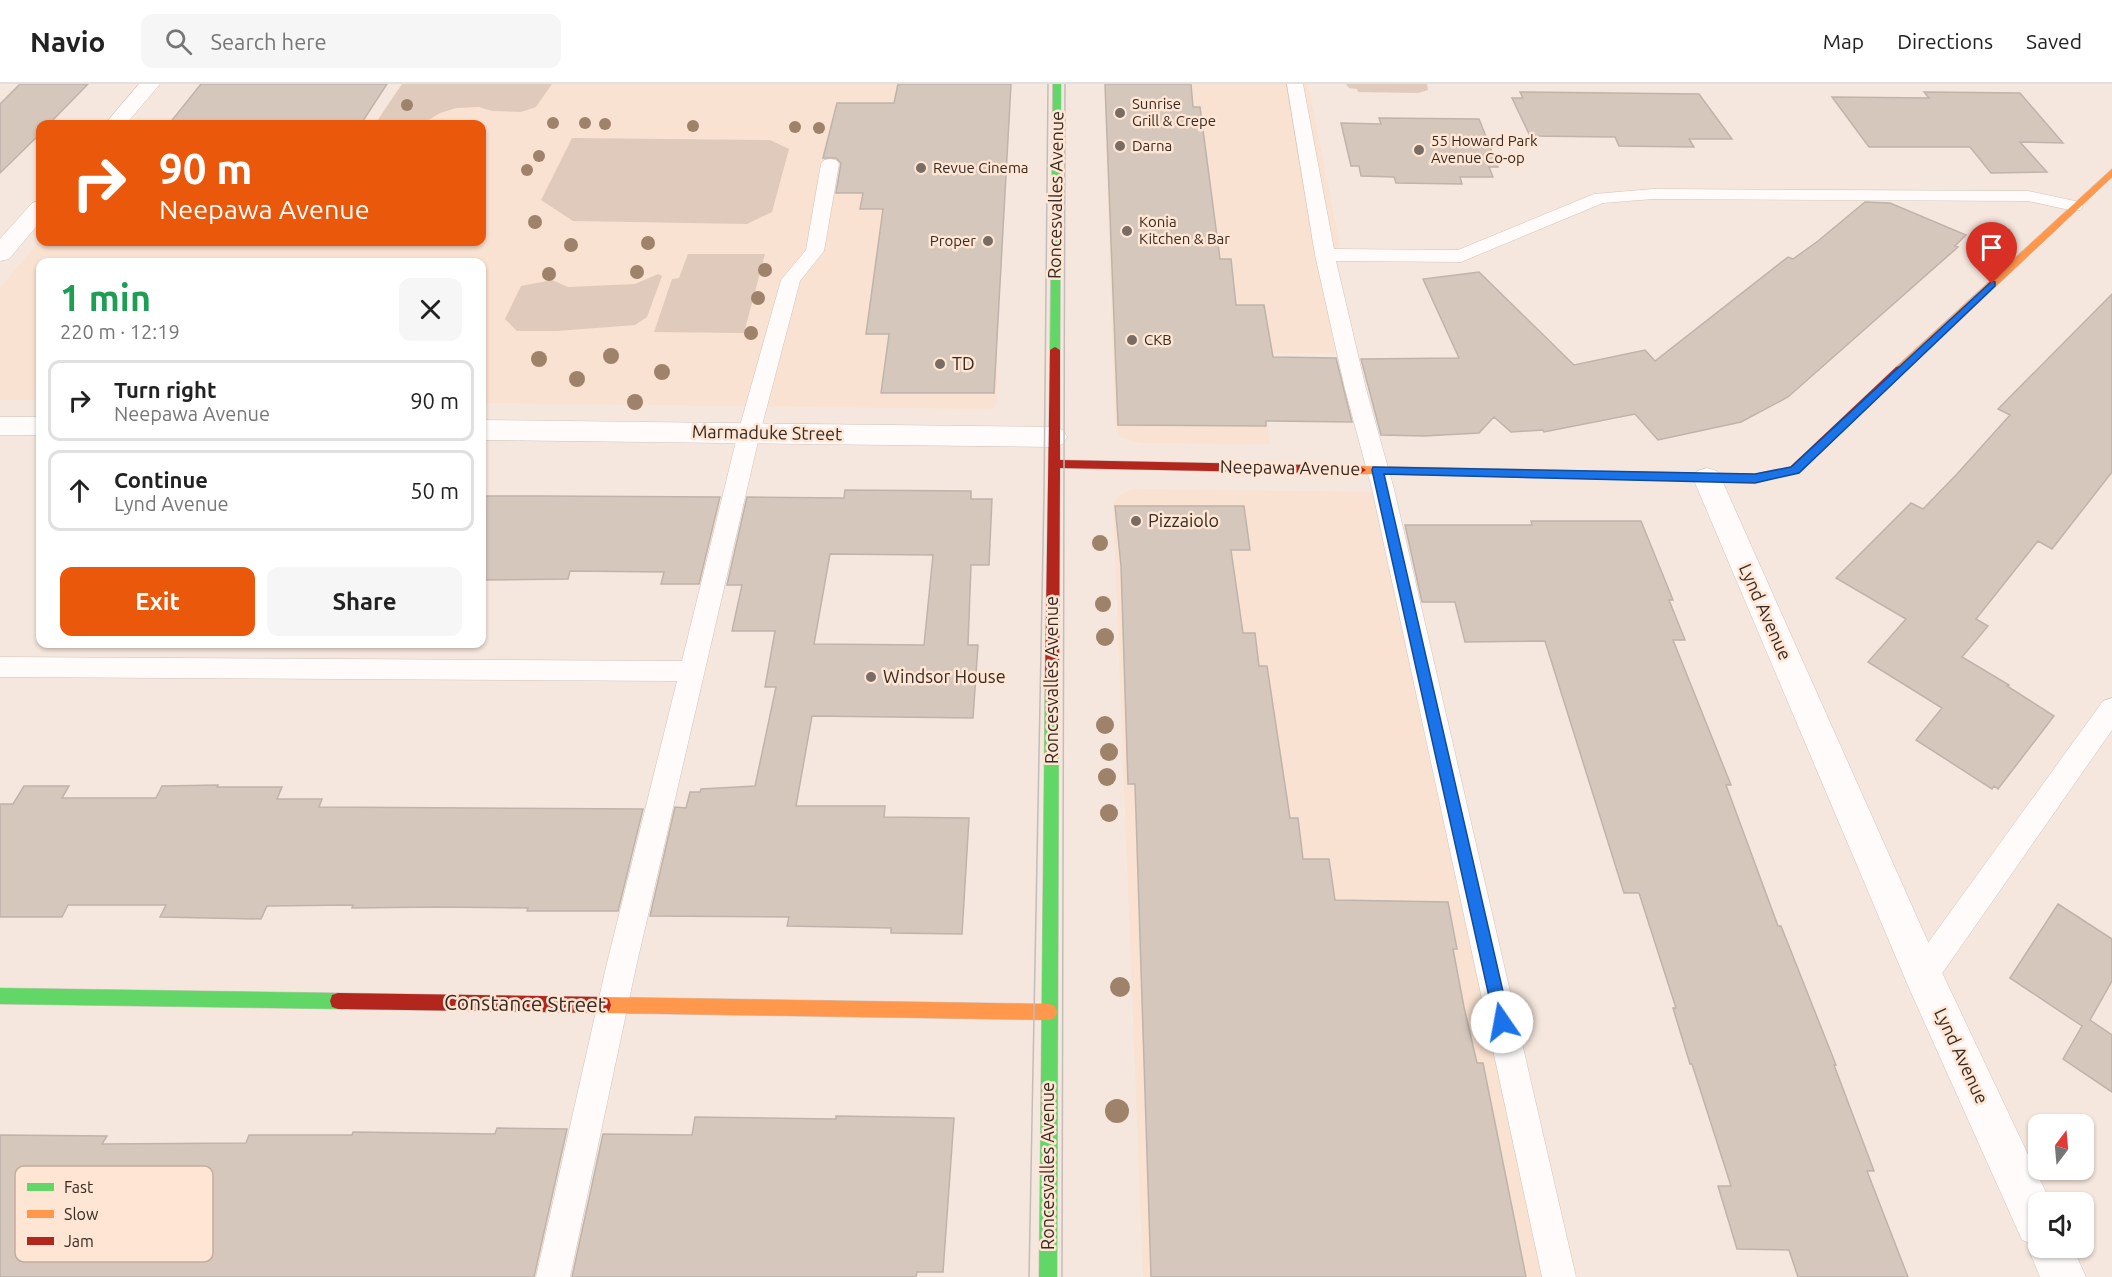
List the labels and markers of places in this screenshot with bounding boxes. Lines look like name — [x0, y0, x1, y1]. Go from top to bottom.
place label: Sunrise Grill & Crepe — [1132, 95, 1216, 129]
marker: Sunrise Grill & Crepe — [1113, 106, 1127, 120]
place label: 55 Howard Park Avenue Co-op — [1431, 132, 1538, 166]
place label: Darna — [1132, 137, 1172, 154]
marker: Darna — [1113, 139, 1127, 153]
marker: 55 Howard Park Avenue Co-op — [1412, 143, 1426, 157]
place label: Revue Cinema — [933, 159, 1029, 176]
marker: Revue Cinema — [914, 161, 928, 175]
place label: Konia Kitchen & Bar — [1139, 213, 1230, 247]
pin — [1966, 222, 2017, 284]
marker: Konia Kitchen & Bar — [1120, 224, 1134, 238]
place label: Proper — [930, 232, 976, 249]
marker: Proper — [981, 234, 995, 248]
place label: CKB — [1144, 331, 1172, 348]
marker: CKB — [1125, 333, 1139, 347]
place label: TD — [952, 353, 975, 373]
marker: TD — [933, 357, 947, 371]
place label: Pizzaiolo — [1148, 510, 1219, 530]
marker: Pizzaiolo — [1129, 514, 1143, 528]
place label: Windsor House — [883, 666, 1006, 686]
marker: Windsor House — [864, 670, 878, 684]

